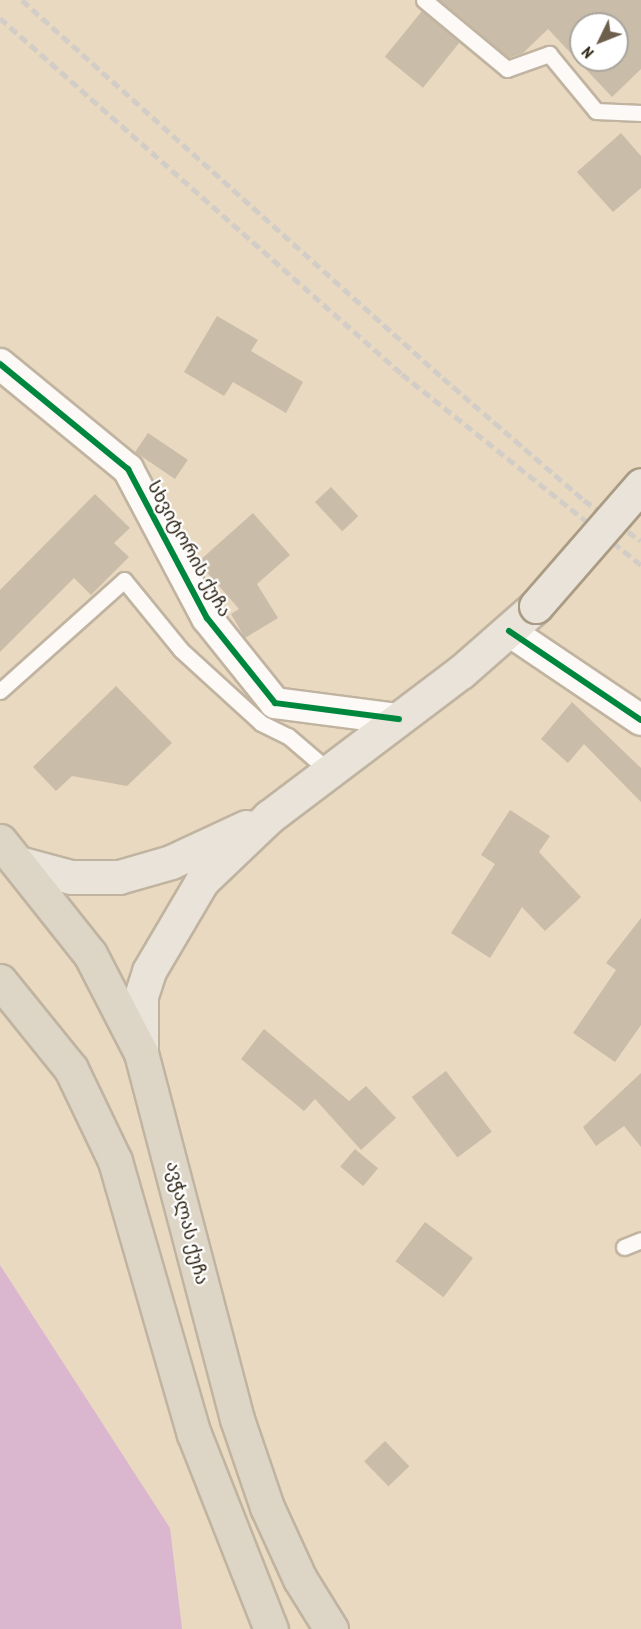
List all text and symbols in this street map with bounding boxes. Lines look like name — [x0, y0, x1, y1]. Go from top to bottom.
north arrow — [569, 12, 629, 72]
text: N — [577, 43, 598, 63]
street label: სხვიტორის ქუჩა — [143, 477, 235, 621]
street label: ავჭალას ქუჩა — [161, 1159, 213, 1287]

